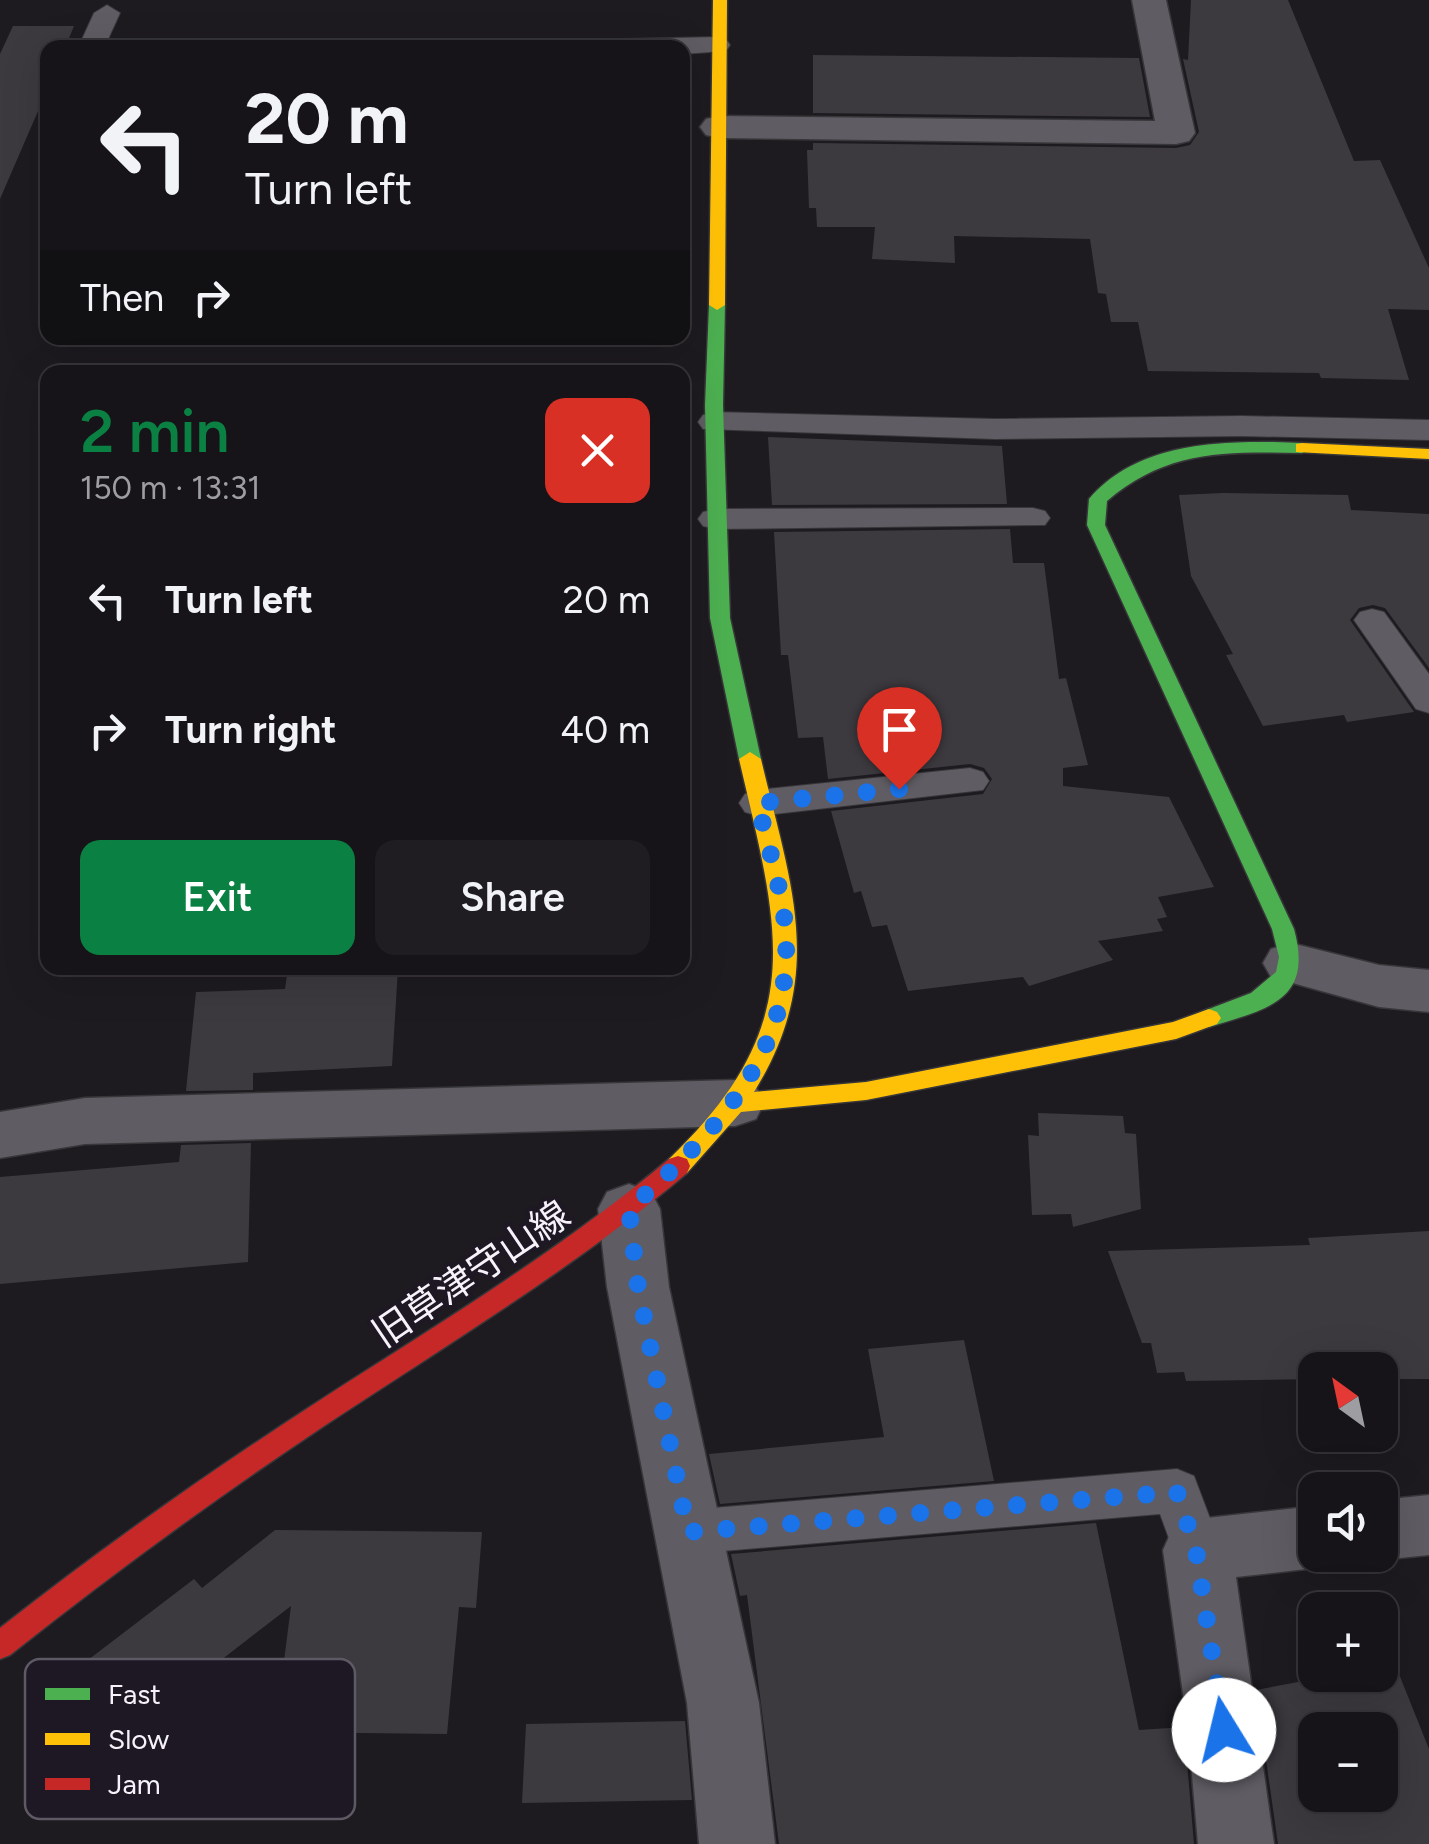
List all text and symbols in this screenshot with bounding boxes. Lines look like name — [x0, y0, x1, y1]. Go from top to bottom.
text: 20 m — [245, 76, 409, 161]
icon: left — [80, 80, 210, 210]
text: Turn left — [245, 161, 412, 215]
icon: right — [184, 270, 239, 325]
text: Then — [80, 275, 164, 321]
text: 2 min — [80, 395, 229, 467]
button: close — [545, 398, 650, 503]
text: 150 m · 13:31 — [80, 469, 261, 507]
icon: left — [80, 573, 135, 628]
text: Turn left — [165, 577, 313, 623]
text: 20 m — [563, 577, 650, 623]
pin — [857, 687, 942, 790]
icon: arrive — [872, 702, 927, 757]
icon: right — [80, 703, 135, 758]
text: Turn right — [165, 707, 337, 753]
text: 40 m — [560, 707, 650, 753]
button: Exit — [80, 840, 355, 955]
button: Share — [375, 840, 650, 955]
street label: 旧草津守山線 — [364, 1191, 578, 1357]
north arrow — [1298, 1352, 1398, 1452]
map controls — [1298, 1352, 1398, 1812]
button: sound — [1298, 1472, 1398, 1572]
button: + — [1298, 1592, 1398, 1692]
legend — [25, 1659, 355, 1819]
text: Fast — [108, 1677, 161, 1711]
position arrow — [1172, 1678, 1276, 1782]
button: − — [1298, 1712, 1398, 1812]
text: Slow — [108, 1722, 169, 1756]
text: Jam — [108, 1767, 161, 1801]

